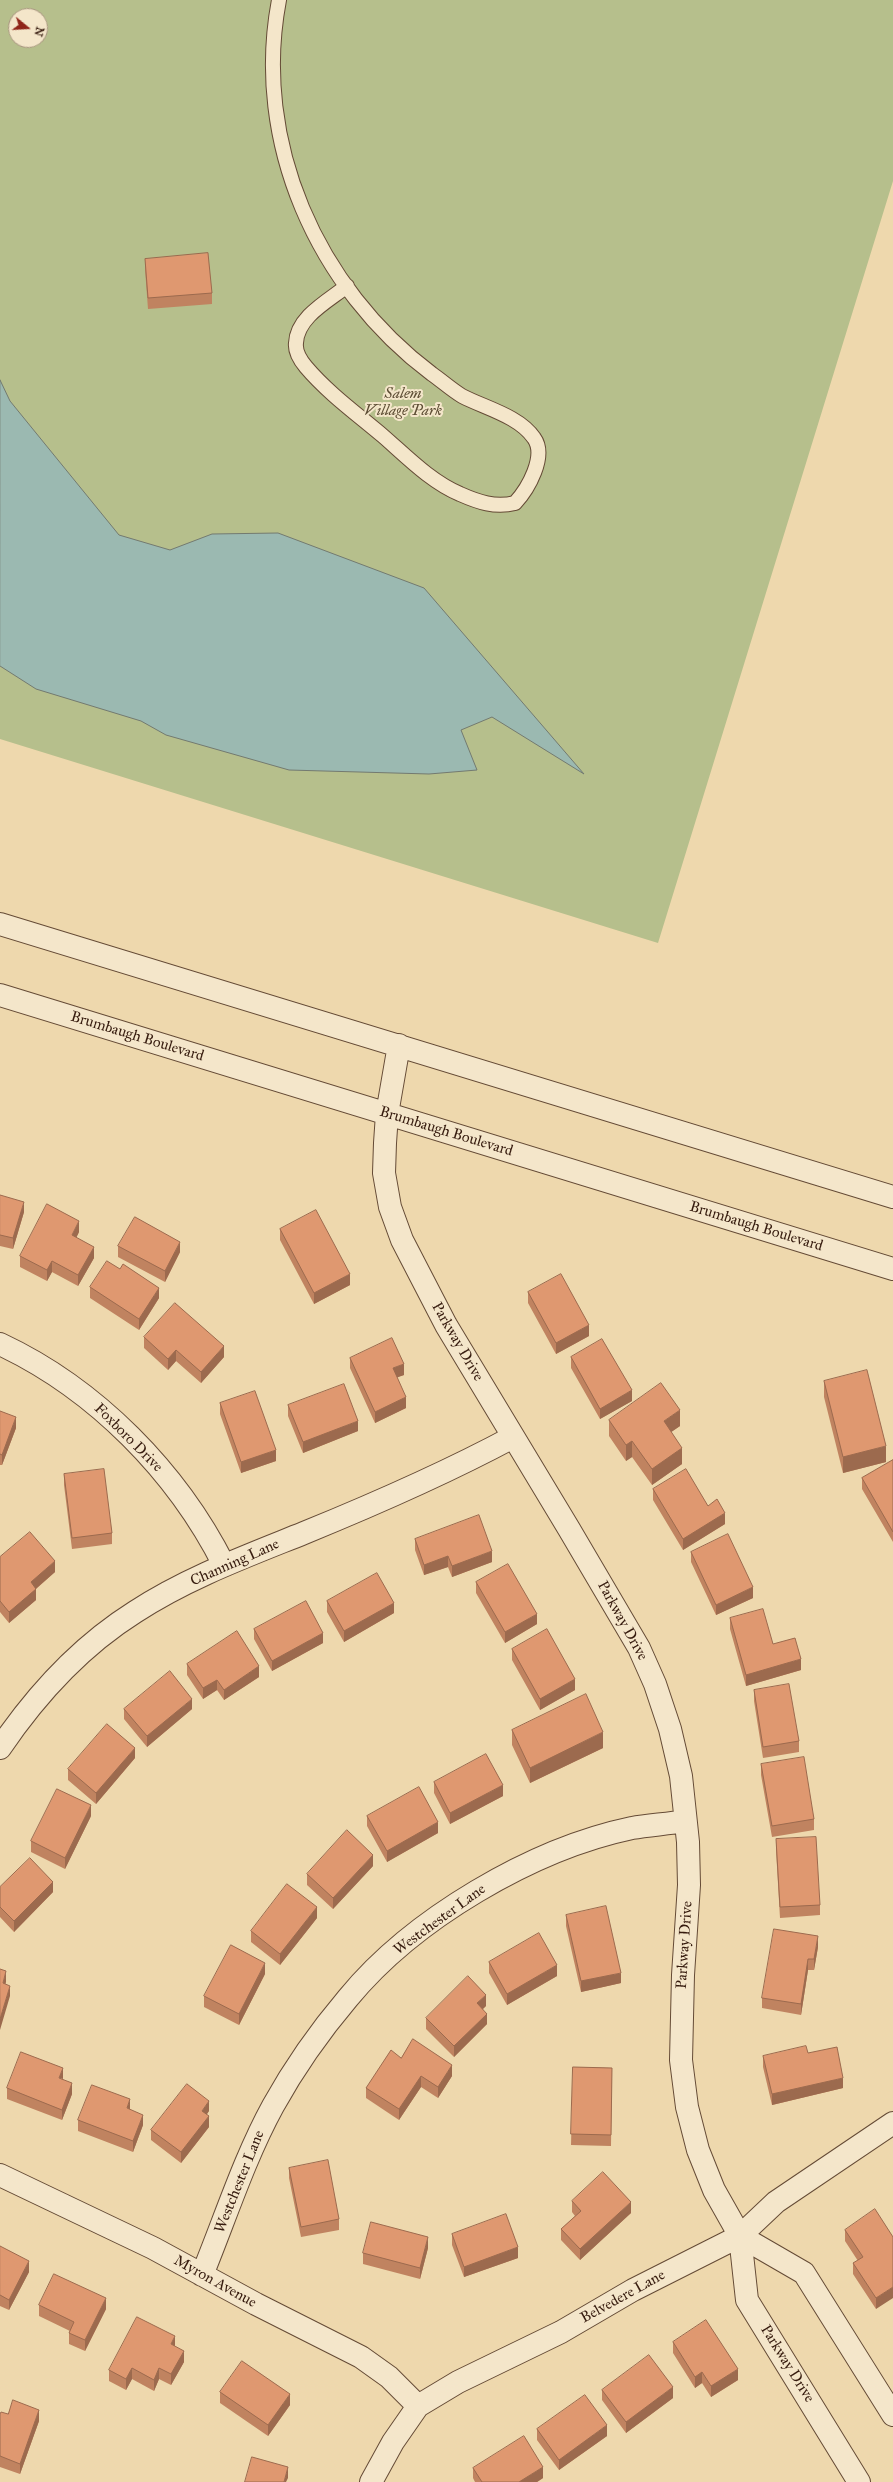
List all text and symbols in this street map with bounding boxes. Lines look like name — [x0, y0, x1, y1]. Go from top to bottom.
north arrow — [8, 8, 48, 48]
text: N — [31, 25, 47, 38]
park label: Salem Village Park — [364, 385, 442, 420]
street label: Brumbaugh Boulevard — [68, 1008, 206, 1066]
street label: Brumbaugh Boulevard — [377, 1103, 515, 1161]
street label: Brumbaugh Boulevard — [687, 1198, 825, 1256]
street label: Parkway Drive — [427, 1299, 487, 1385]
street label: Foxboro Drive — [90, 1400, 166, 1476]
street label: Channing Lane — [188, 1535, 282, 1591]
street label: Parkway Drive — [593, 1578, 651, 1664]
street label: Westchester Lane — [391, 1881, 489, 1959]
street label: Parkway Drive — [673, 1900, 697, 1990]
street label: Westchester Lane — [211, 2128, 269, 2236]
street label: Myron Avenue — [171, 2252, 259, 2312]
street label: Belvedere Lane — [578, 2266, 668, 2328]
street label: Parkway Drive — [756, 2322, 818, 2406]

